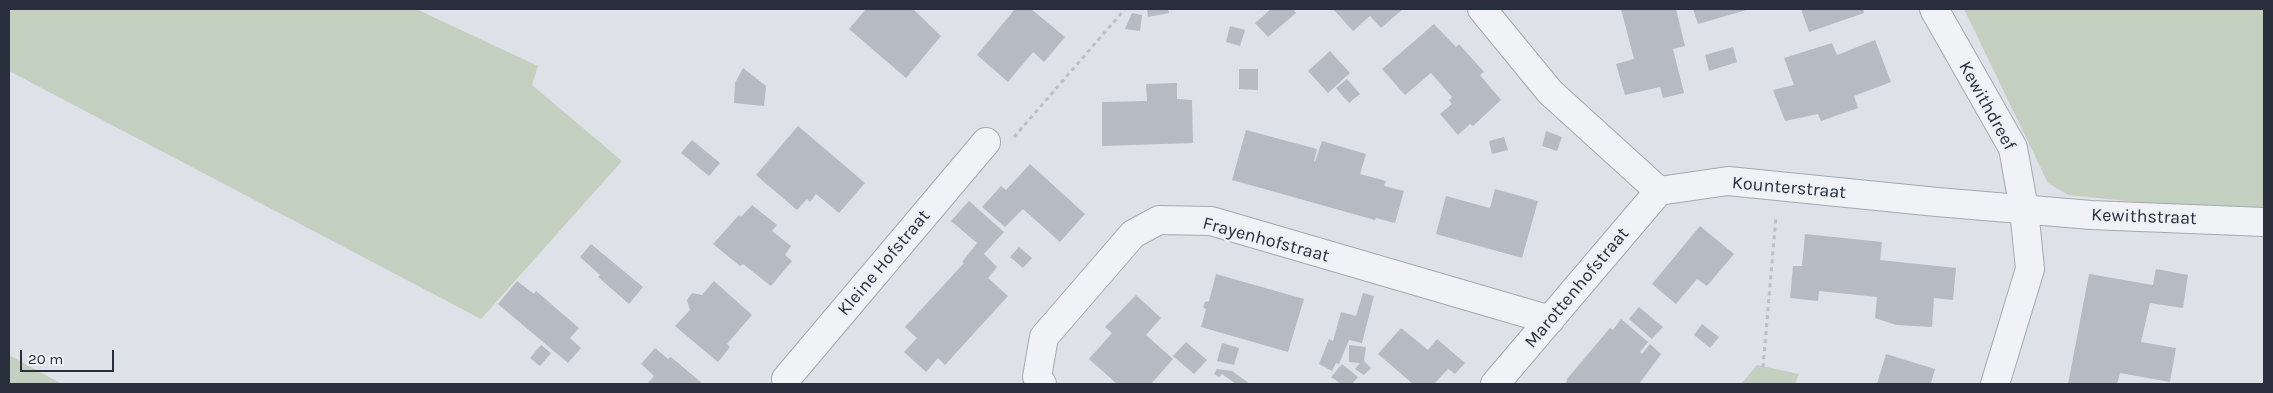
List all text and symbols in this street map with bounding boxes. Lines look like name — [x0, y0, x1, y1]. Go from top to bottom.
street label: Kewithdreef — [1954, 58, 2020, 154]
street label: Kounterstraat — [1731, 172, 1847, 204]
street label: Kewithstraat — [2091, 204, 2197, 230]
street label: Kleine Hofstraat — [833, 206, 935, 320]
street label: Frayenhofstraat — [1200, 213, 1332, 267]
street label: Marottenhofstraat — [1520, 223, 1634, 353]
scale bar — [22, 340, 116, 372]
text: 20 m — [28, 350, 63, 368]

